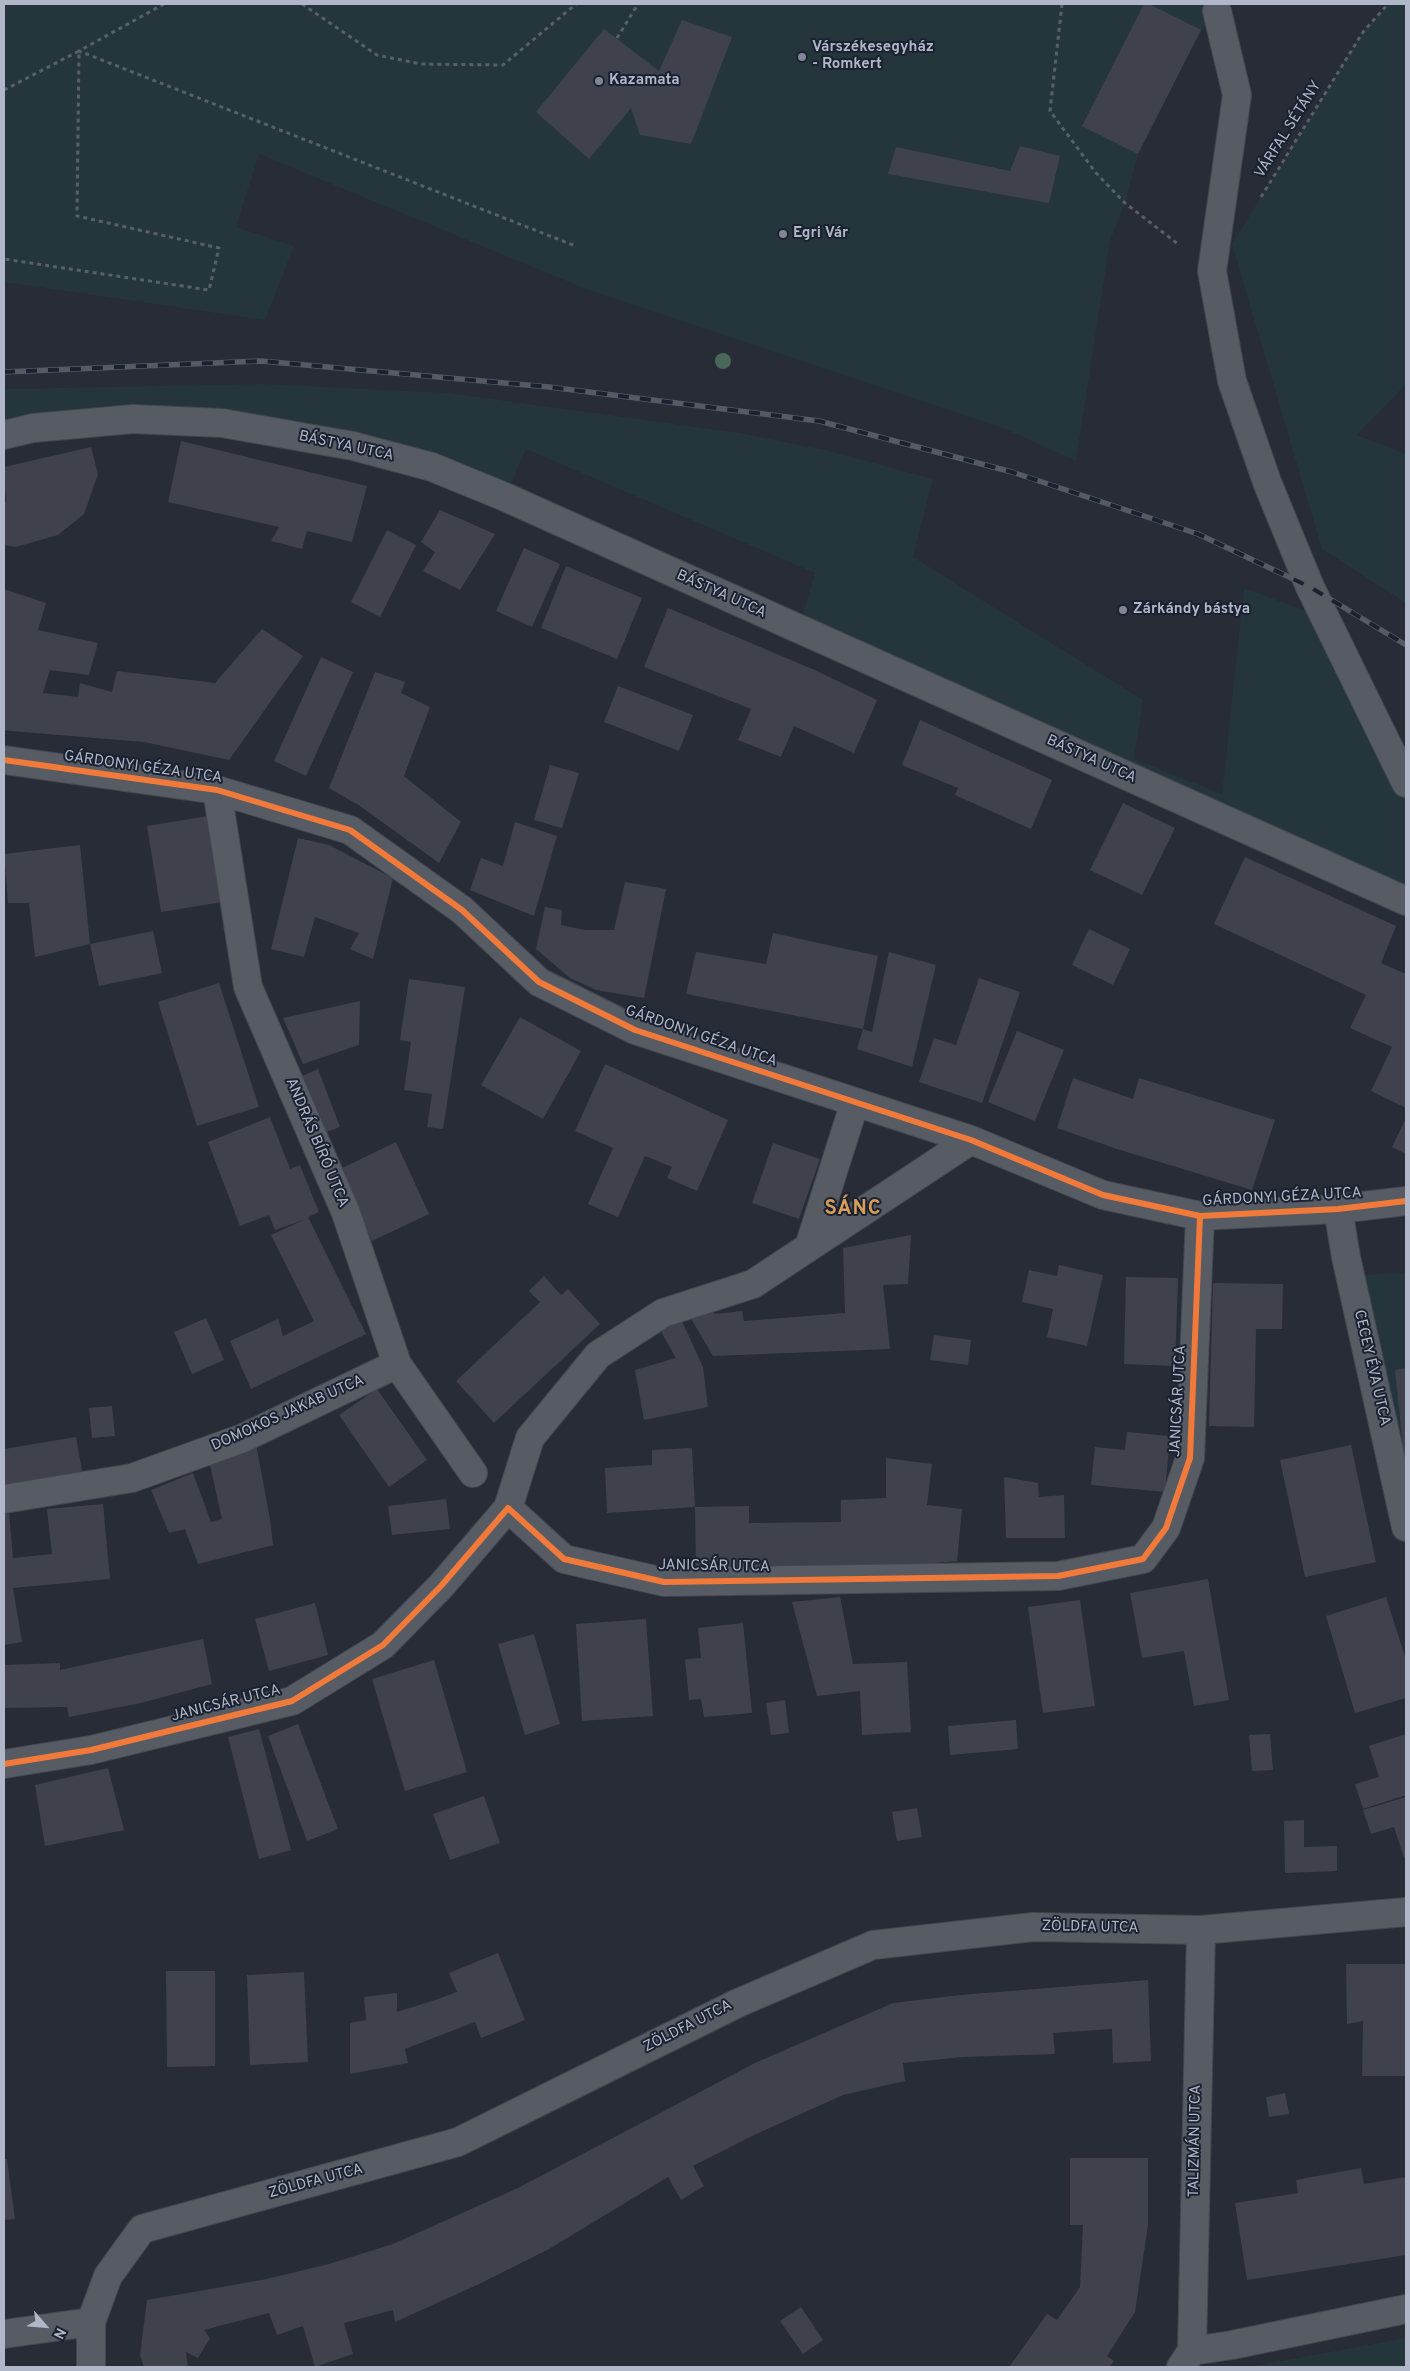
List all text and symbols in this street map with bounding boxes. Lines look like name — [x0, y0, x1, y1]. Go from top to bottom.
place label: Várszékesegyház - Romkert — [812, 39, 934, 74]
marker: Várszékesegyház - Romkert — [796, 51, 808, 63]
place label: Kazamata — [609, 72, 680, 90]
marker: Kazamata — [593, 75, 605, 87]
street label: VÁRFAL SÉTÁNY — [1252, 78, 1326, 182]
place label: Egri Vár — [793, 225, 848, 243]
marker: Egri Vár — [777, 228, 789, 240]
street label: BÁSTYA UTCA — [297, 428, 395, 466]
street label: BÁSTYA UTCA — [673, 567, 769, 623]
place label: Zárkándy bástya — [1133, 601, 1250, 619]
marker: Zárkándy bástya — [1117, 604, 1129, 616]
street label: BÁSTYA UTCA — [1043, 732, 1139, 788]
street label: GÁRDONYI GÉZA UTCA — [63, 748, 223, 788]
street label: GÁRDONYI GÉZA UTCA — [623, 1003, 779, 1071]
street label: ANDRÁS BÍRÓ UTCA — [281, 1076, 351, 1210]
street label: GÁRDONYI GÉZA UTCA — [1202, 1185, 1362, 1211]
district label: SÁNC — [824, 1198, 882, 1222]
street label: CECEY ÉVA UTCA — [1349, 1308, 1393, 1428]
street label: JANICSÁR UTCA — [1167, 1345, 1191, 1457]
street label: DOMOKOS JAKAB UTCA — [209, 1372, 367, 1456]
street label: JANICSÁR UTCA — [658, 1557, 770, 1577]
street label: JANICSÁR UTCA — [170, 1682, 282, 1726]
street label: ZÖLDFA UTCA — [1041, 1918, 1139, 1938]
street label: ZÖLDFA UTCA — [641, 1997, 735, 2057]
street label: TALIZMÁN UTCA — [1186, 2085, 1206, 2197]
street label: ZÖLDFA UTCA — [267, 2161, 365, 2203]
north arrow — [20, 2301, 70, 2351]
text: N — [49, 2325, 69, 2341]

